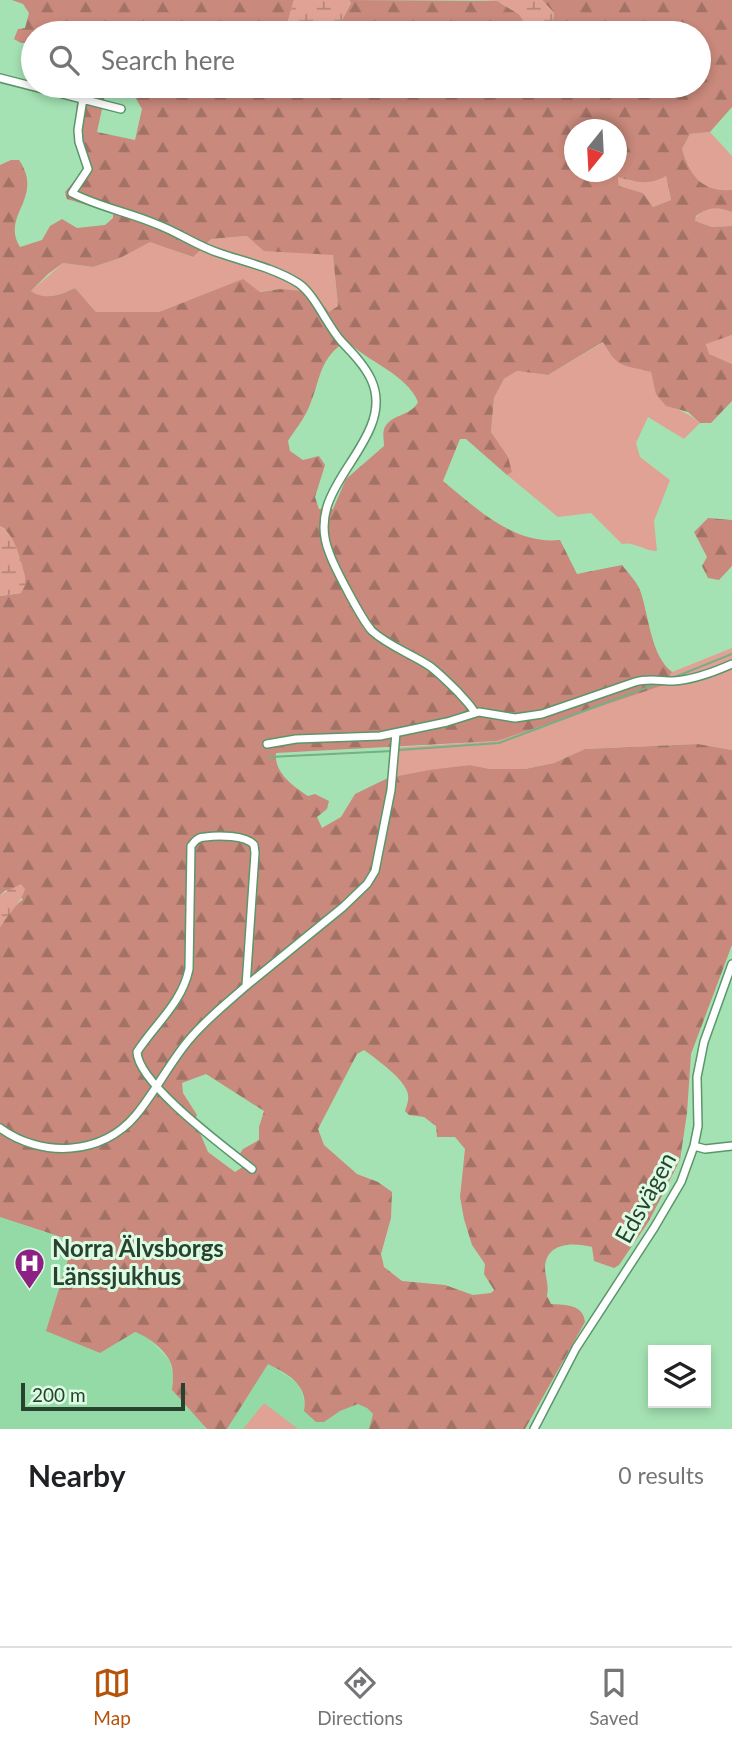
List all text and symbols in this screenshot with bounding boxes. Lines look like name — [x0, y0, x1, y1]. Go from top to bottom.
search box — [21, 21, 711, 98]
icon: search — [45, 41, 83, 79]
text: Search here — [101, 44, 235, 76]
north arrow — [564, 119, 627, 182]
street label: Edsvägen — [608, 1147, 681, 1248]
place label: Norra Älvsborgs Länssjukhus — [52, 1233, 224, 1290]
hospital icon: Norra Älvsborgs Länssjukhus — [12, 1246, 46, 1290]
map controls — [648, 1345, 711, 1408]
button: layers — [648, 1345, 711, 1408]
scale bar — [21, 1380, 186, 1412]
text: 200 m — [32, 1383, 86, 1406]
text: Nearby — [28, 1457, 126, 1493]
text: 0 results — [618, 1461, 704, 1489]
tab: Map — [93, 1664, 131, 1729]
tab: Directions — [317, 1664, 403, 1729]
tab: Saved — [589, 1664, 639, 1729]

